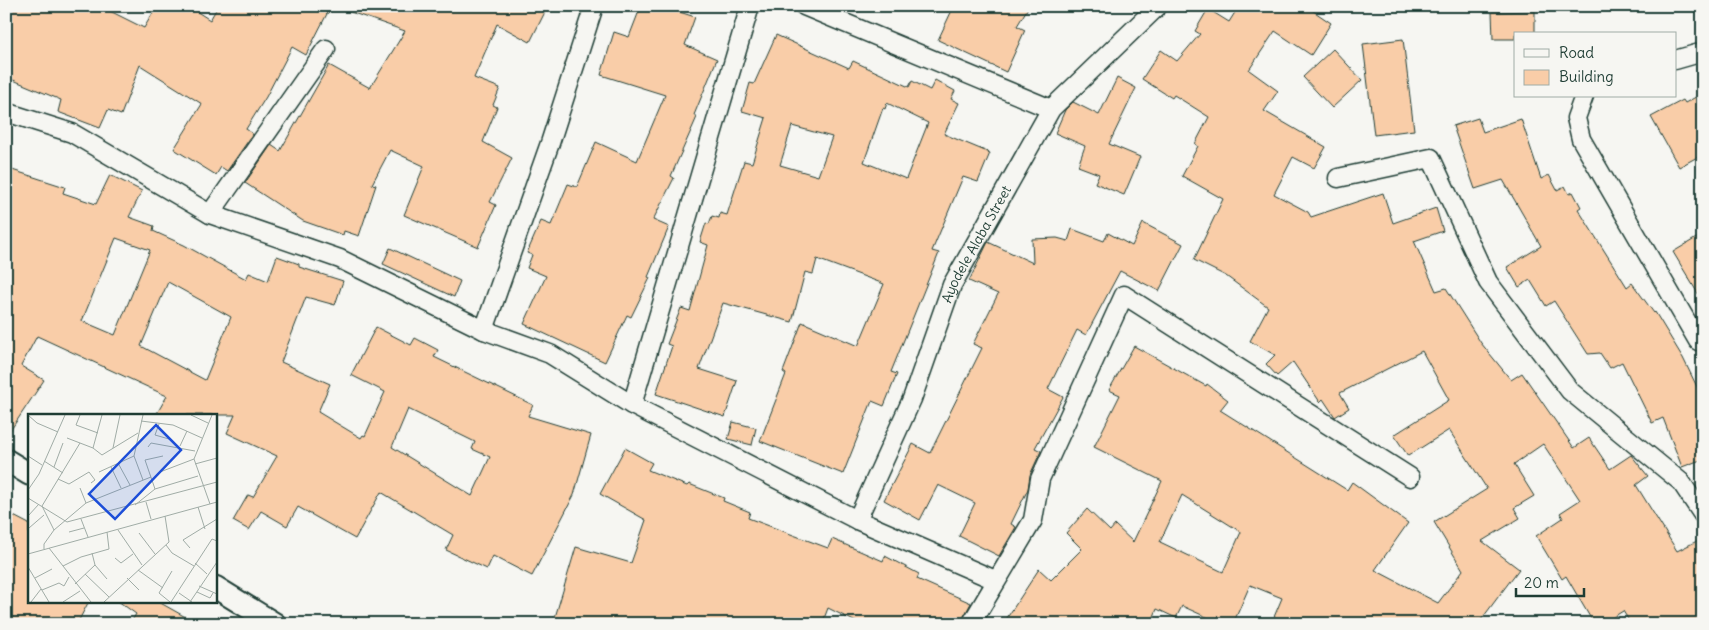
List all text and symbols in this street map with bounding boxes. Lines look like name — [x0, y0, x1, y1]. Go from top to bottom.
legend — [1514, 32, 1676, 98]
text: Road — [1559, 43, 1594, 62]
text: Building — [1559, 67, 1614, 86]
street label: Ayodele Alaba Street — [937, 182, 1015, 305]
inset map — [28, 414, 216, 602]
scale bar — [1516, 565, 1584, 597]
text: 20 m — [1524, 573, 1559, 592]

